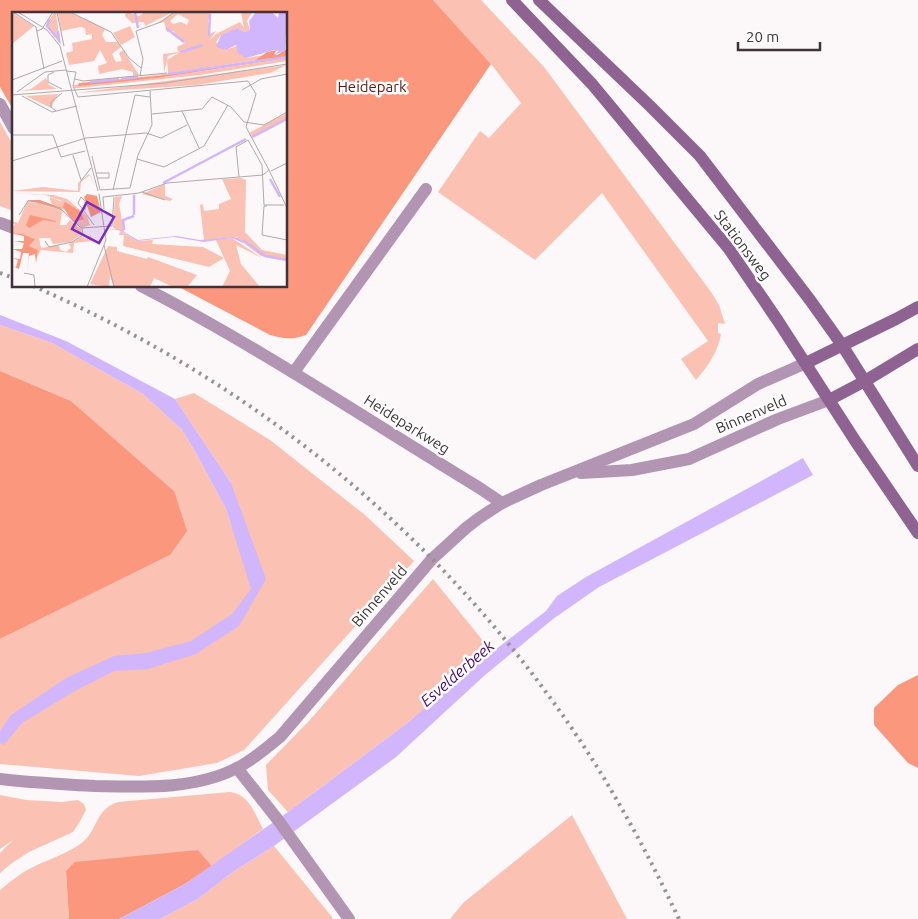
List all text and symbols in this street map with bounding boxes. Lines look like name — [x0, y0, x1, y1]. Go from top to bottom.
inset map — [12, 12, 288, 288]
scale bar — [738, 20, 820, 52]
text: 20 m — [746, 28, 779, 45]
park label: Heidepark — [337, 78, 407, 95]
street label: Stationsweg — [711, 207, 775, 283]
street label: Heideparkweg — [361, 391, 453, 457]
street label: Binnenveld — [713, 391, 789, 437]
street label: Binnenveld — [348, 562, 410, 630]
water label: Esvelderbeek — [417, 636, 498, 710]

